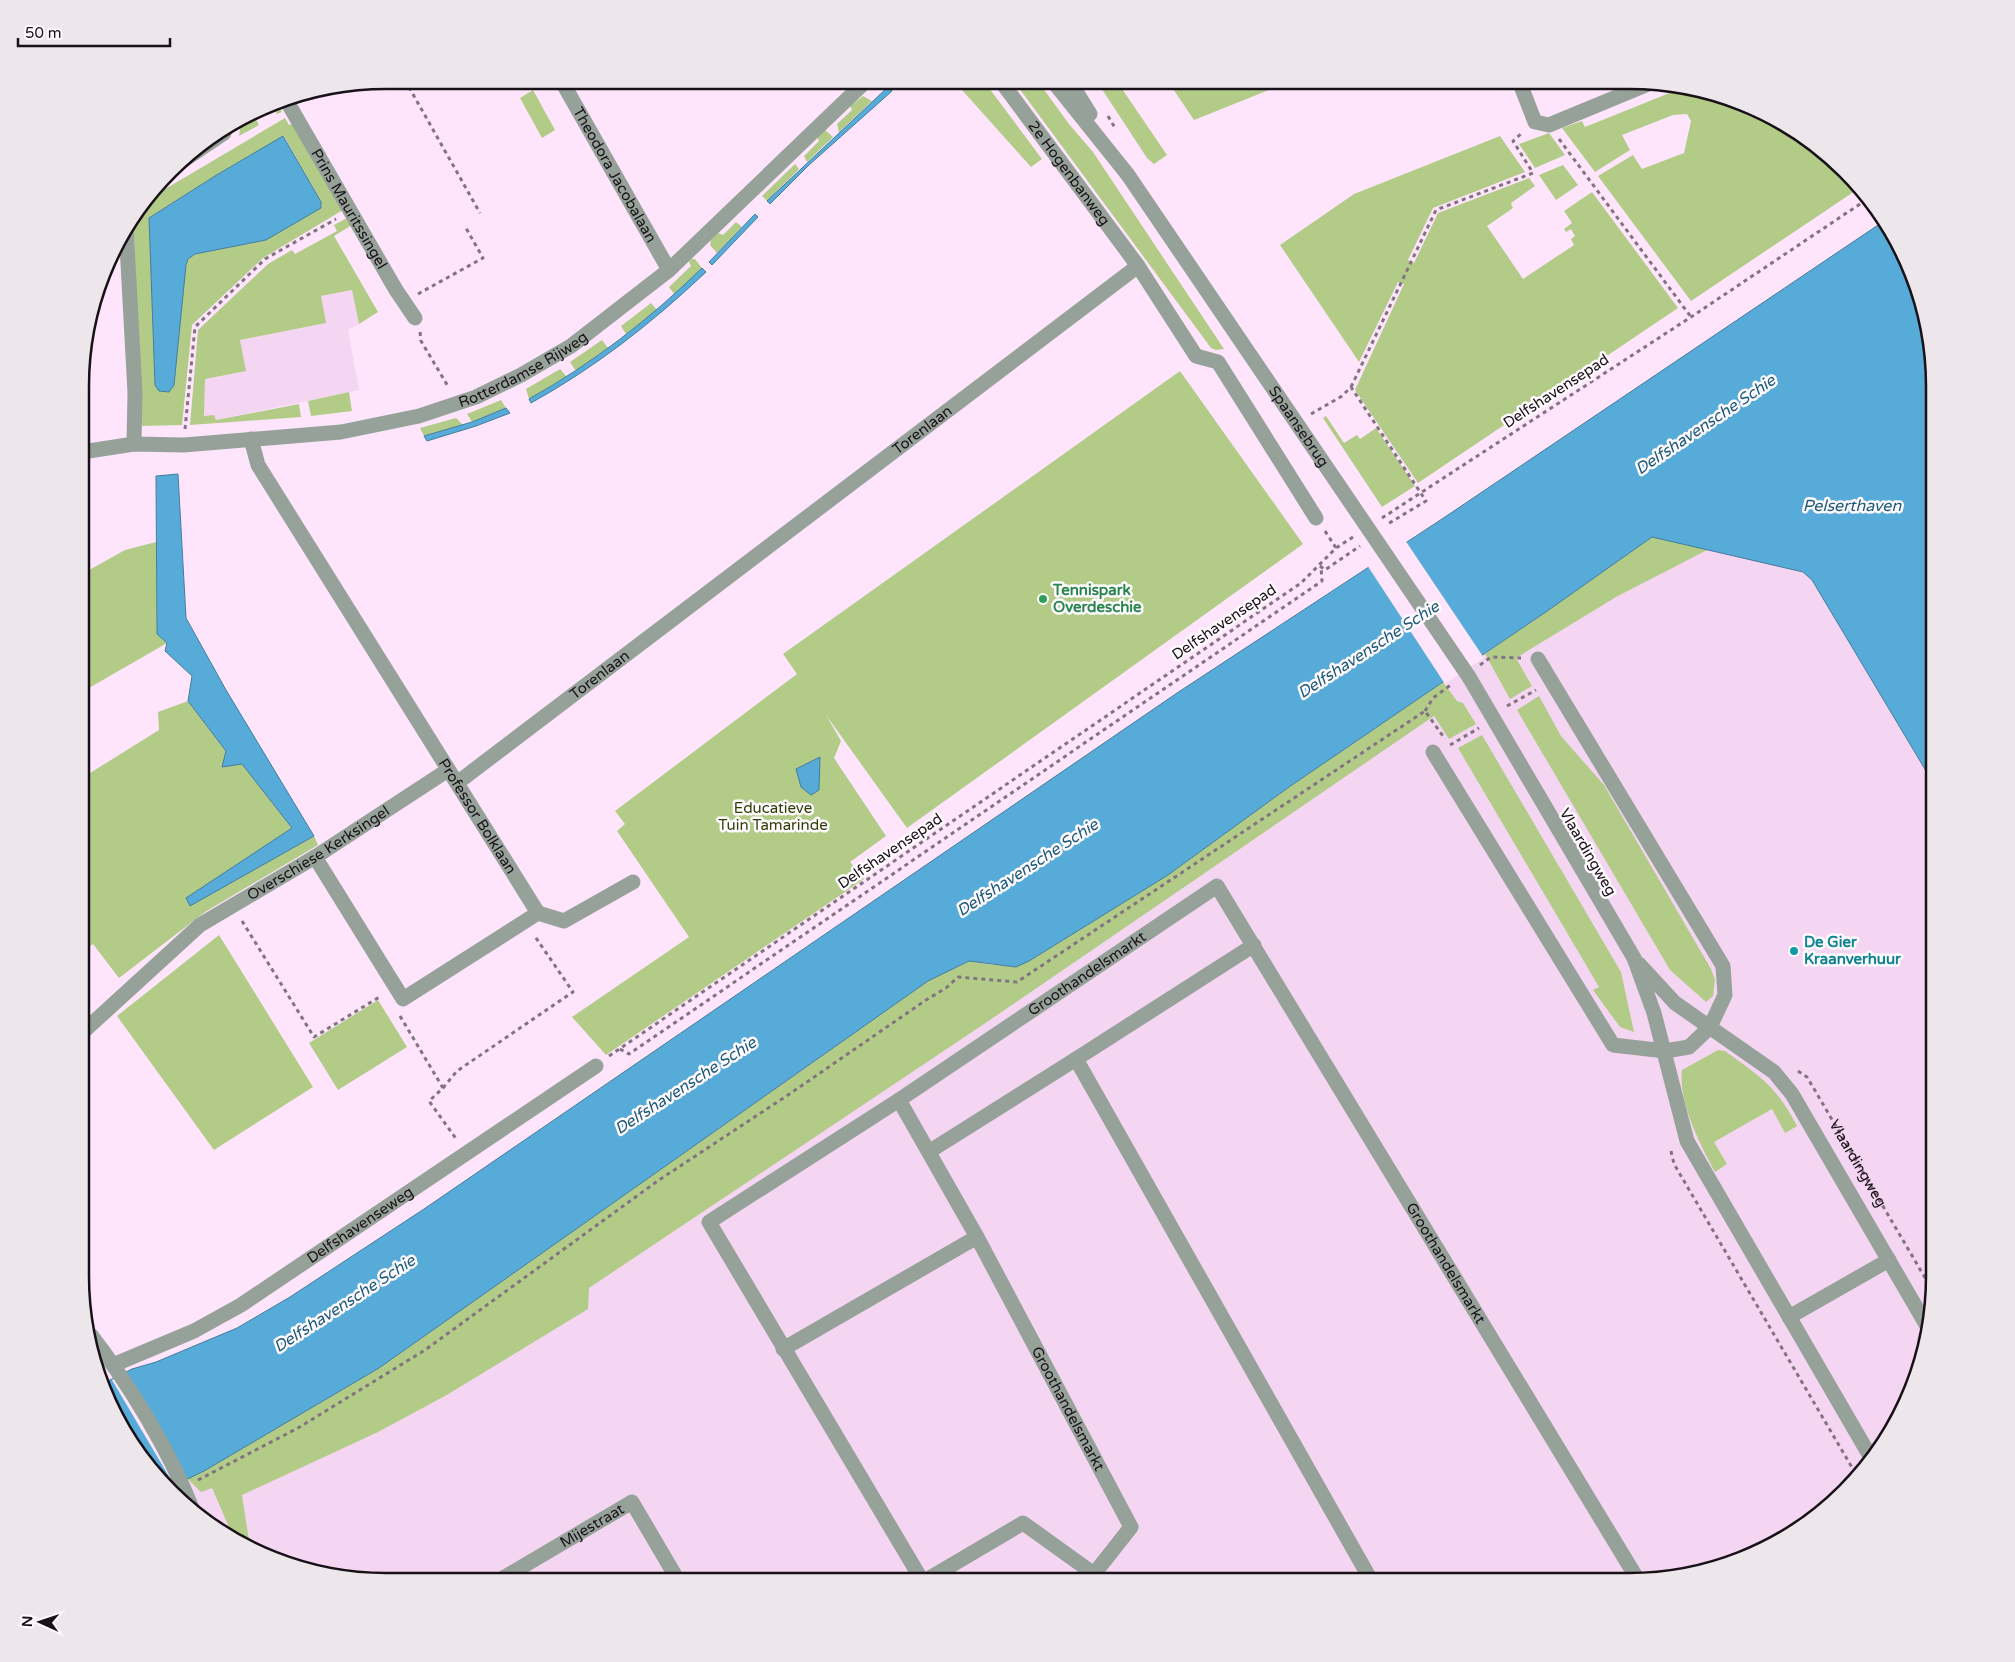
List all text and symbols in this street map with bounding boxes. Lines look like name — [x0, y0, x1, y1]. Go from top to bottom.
scale bar — [18, 15, 170, 47]
text: 50 m — [25, 24, 62, 42]
street label: Theodora Jacobalaan — [569, 104, 660, 246]
street label: 2e Hogenbanweg — [1024, 117, 1114, 229]
street label: Prins Mauritssingel — [307, 145, 391, 272]
street label: Rotterdamse Rijweg — [456, 328, 591, 411]
street label: Delfshavensepad — [1500, 350, 1612, 432]
water label: Delfshavensche Schie — [1632, 370, 1780, 479]
street label: Spaansebrug — [1265, 382, 1333, 470]
street label: Torenlaan — [889, 401, 956, 458]
water label: Pelserthaven — [1803, 496, 1902, 516]
street label: Delfshavensepad — [1168, 580, 1280, 664]
place label: Tennispark Overdeschie — [1052, 581, 1142, 616]
marker: Tennispark Overdeschie — [1037, 593, 1049, 605]
water label: Delfshavensche Schie — [1294, 596, 1444, 703]
street label: Torenlaan — [566, 646, 633, 703]
street label: Professor Bolklaan — [435, 755, 520, 877]
park label: Educatieve Tuin Tamarinde — [718, 799, 828, 834]
street label: Overschiese Kerksingel — [244, 802, 393, 904]
street label: Vlaardingweg — [1556, 805, 1620, 899]
street label: Delfshavensepad — [834, 809, 946, 893]
water label: Delfshavensche Schie — [953, 814, 1103, 921]
street label: Groothandelsmarkt — [1024, 927, 1149, 1020]
place label: De Gier Kraanverhuur — [1804, 933, 1901, 968]
marker: De Gier Kraanverhuur — [1788, 945, 1800, 957]
water label: Delfshavensche Schie — [611, 1032, 761, 1139]
street label: Vlaardingweg — [1825, 1117, 1890, 1210]
street label: Delfshavenseweg — [303, 1183, 417, 1267]
street label: Groothandelsmarkt — [1402, 1199, 1489, 1327]
water label: Delfshavensche Schie — [270, 1250, 420, 1357]
street label: Groothandelsmarkt — [1028, 1343, 1109, 1474]
street label: Mijestraat — [557, 1500, 627, 1552]
north arrow — [15, 1597, 65, 1647]
text: N — [19, 1615, 36, 1627]

